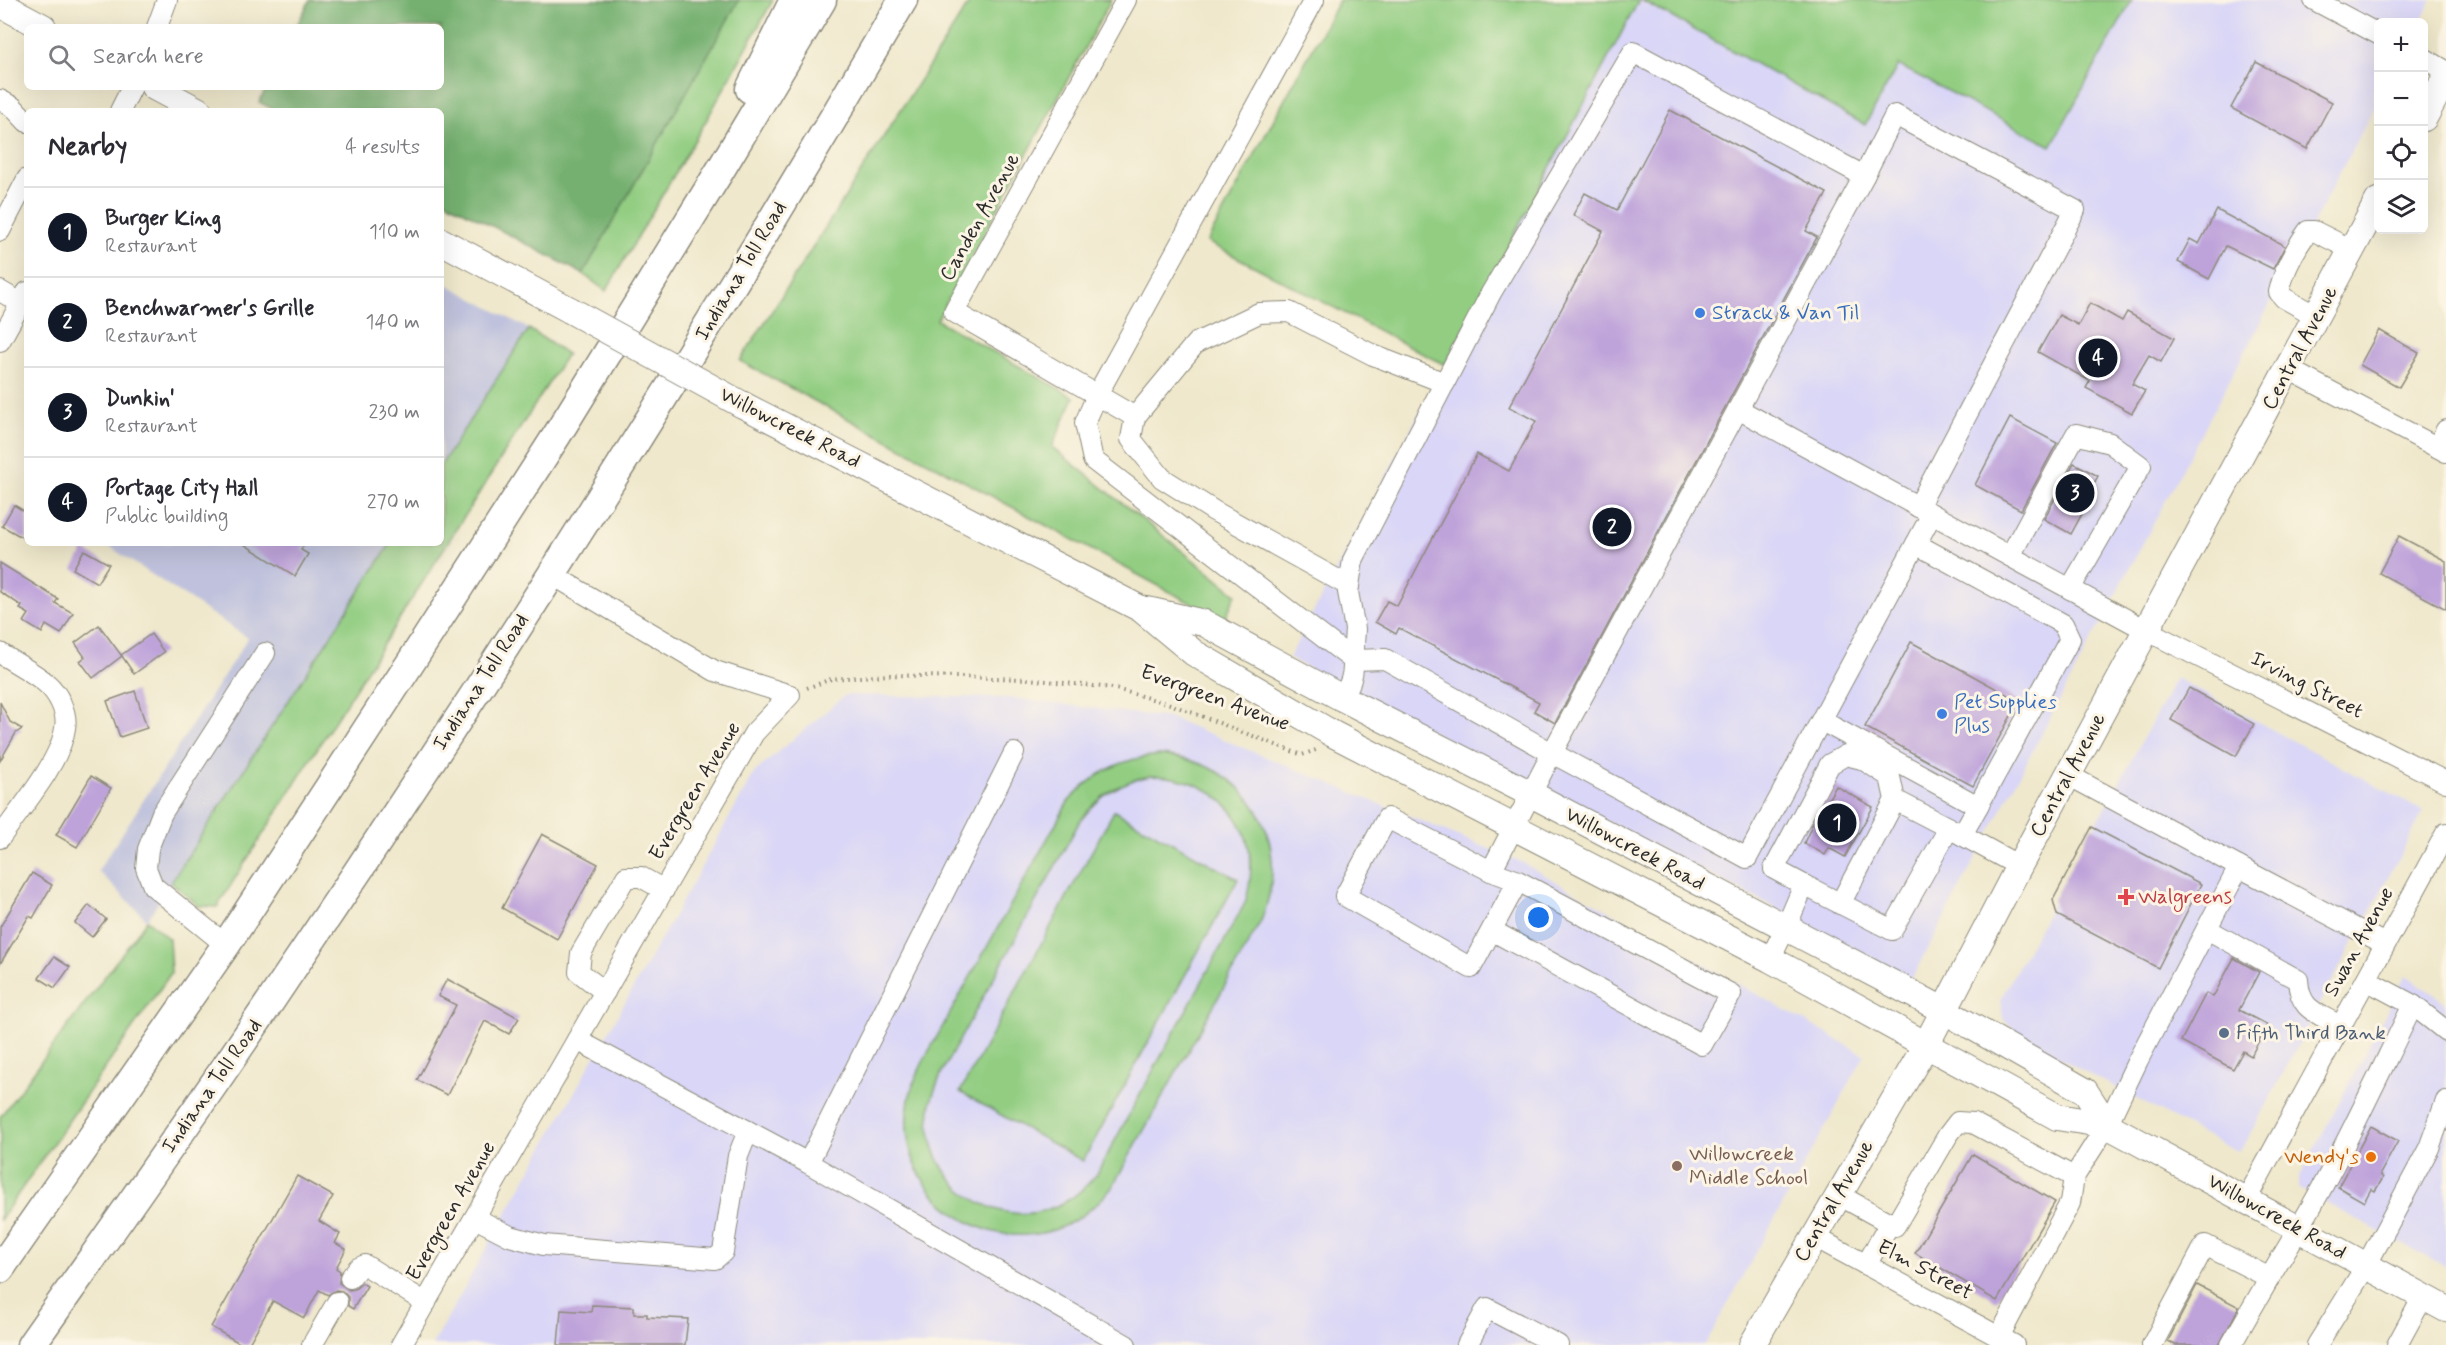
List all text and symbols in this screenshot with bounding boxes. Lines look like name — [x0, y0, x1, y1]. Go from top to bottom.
map controls — [2374, 18, 2428, 234]
button: + — [2374, 18, 2428, 72]
search box — [24, 24, 444, 90]
icon: search — [45, 41, 78, 74]
text: Search here — [93, 43, 204, 71]
button: − — [2374, 72, 2428, 126]
button: locate — [2374, 126, 2428, 180]
text: Nearby — [48, 130, 127, 164]
text: 4 results — [345, 134, 420, 161]
street label: Canden Avenue — [933, 148, 1027, 286]
button: layers — [2374, 180, 2428, 234]
street label: Indiana Toll Road — [688, 196, 794, 346]
text: Burger King — [105, 205, 221, 233]
text: 1 — [63, 219, 72, 246]
text: 110 m — [369, 219, 420, 246]
text: Restaurant — [105, 233, 198, 260]
street label: Central Avenue — [2256, 281, 2344, 415]
text: Benchwarmer's Grille — [105, 295, 314, 323]
place label: Strack & Van Til — [1712, 299, 1859, 327]
marker: Strack & Van Til — [1693, 306, 1707, 320]
text: 2 — [63, 309, 72, 336]
text: 140 m — [366, 309, 420, 336]
text: Restaurant — [105, 323, 198, 350]
pin: 4 — [2078, 336, 2118, 380]
street label: Willowcreek Road — [715, 380, 865, 476]
text: Dunkin' — [105, 385, 175, 413]
text: 3 — [63, 399, 72, 426]
text: 230 m — [368, 399, 420, 426]
text: Restaurant — [105, 413, 198, 440]
pin: 3 — [2056, 470, 2094, 516]
text: Portage City Hall — [105, 475, 258, 503]
text: 4 — [62, 489, 73, 516]
text: 270 m — [367, 489, 420, 516]
text: Public building — [105, 503, 228, 530]
pin: 2 — [1592, 504, 1632, 550]
street label: Indiana Toll Road — [426, 608, 536, 756]
street label: Irving Street — [2246, 645, 2368, 725]
street label: Evergreen Avenue — [1136, 658, 1294, 739]
place label: Pet Supplies Plus — [1954, 688, 2057, 740]
marker: Pet Supplies Plus — [1935, 707, 1949, 721]
street label: Central Avenue — [2024, 708, 2112, 842]
street label: Evergreen Avenue — [643, 716, 748, 866]
street label: Willowcreek Road — [1560, 800, 1710, 898]
pin: 1 — [1818, 800, 1856, 846]
street label: Swan Avenue — [2317, 882, 2401, 1002]
place label: Walgreens — [2138, 883, 2232, 912]
marker: Walgreens — [2119, 890, 2133, 904]
your location — [1524, 903, 1553, 932]
street label: Indiana Toll Road — [155, 1013, 269, 1159]
place label: Fifth Third Bank — [2236, 1019, 2386, 1047]
marker: Fifth Third Bank — [2217, 1026, 2231, 1040]
street label: Central Avenue — [1788, 1135, 1880, 1267]
street label: Evergreen Avenue — [400, 1136, 503, 1287]
place label: Willowcreek Middle School — [1689, 1140, 1808, 1192]
place label: Wendy's — [2284, 1143, 2359, 1171]
marker: Wendy's — [2364, 1150, 2378, 1164]
marker: Willowcreek Middle School — [1670, 1159, 1684, 1173]
street label: Willowcreek Road — [2203, 1167, 2351, 1267]
street label: Elm Street — [1872, 1233, 1978, 1307]

